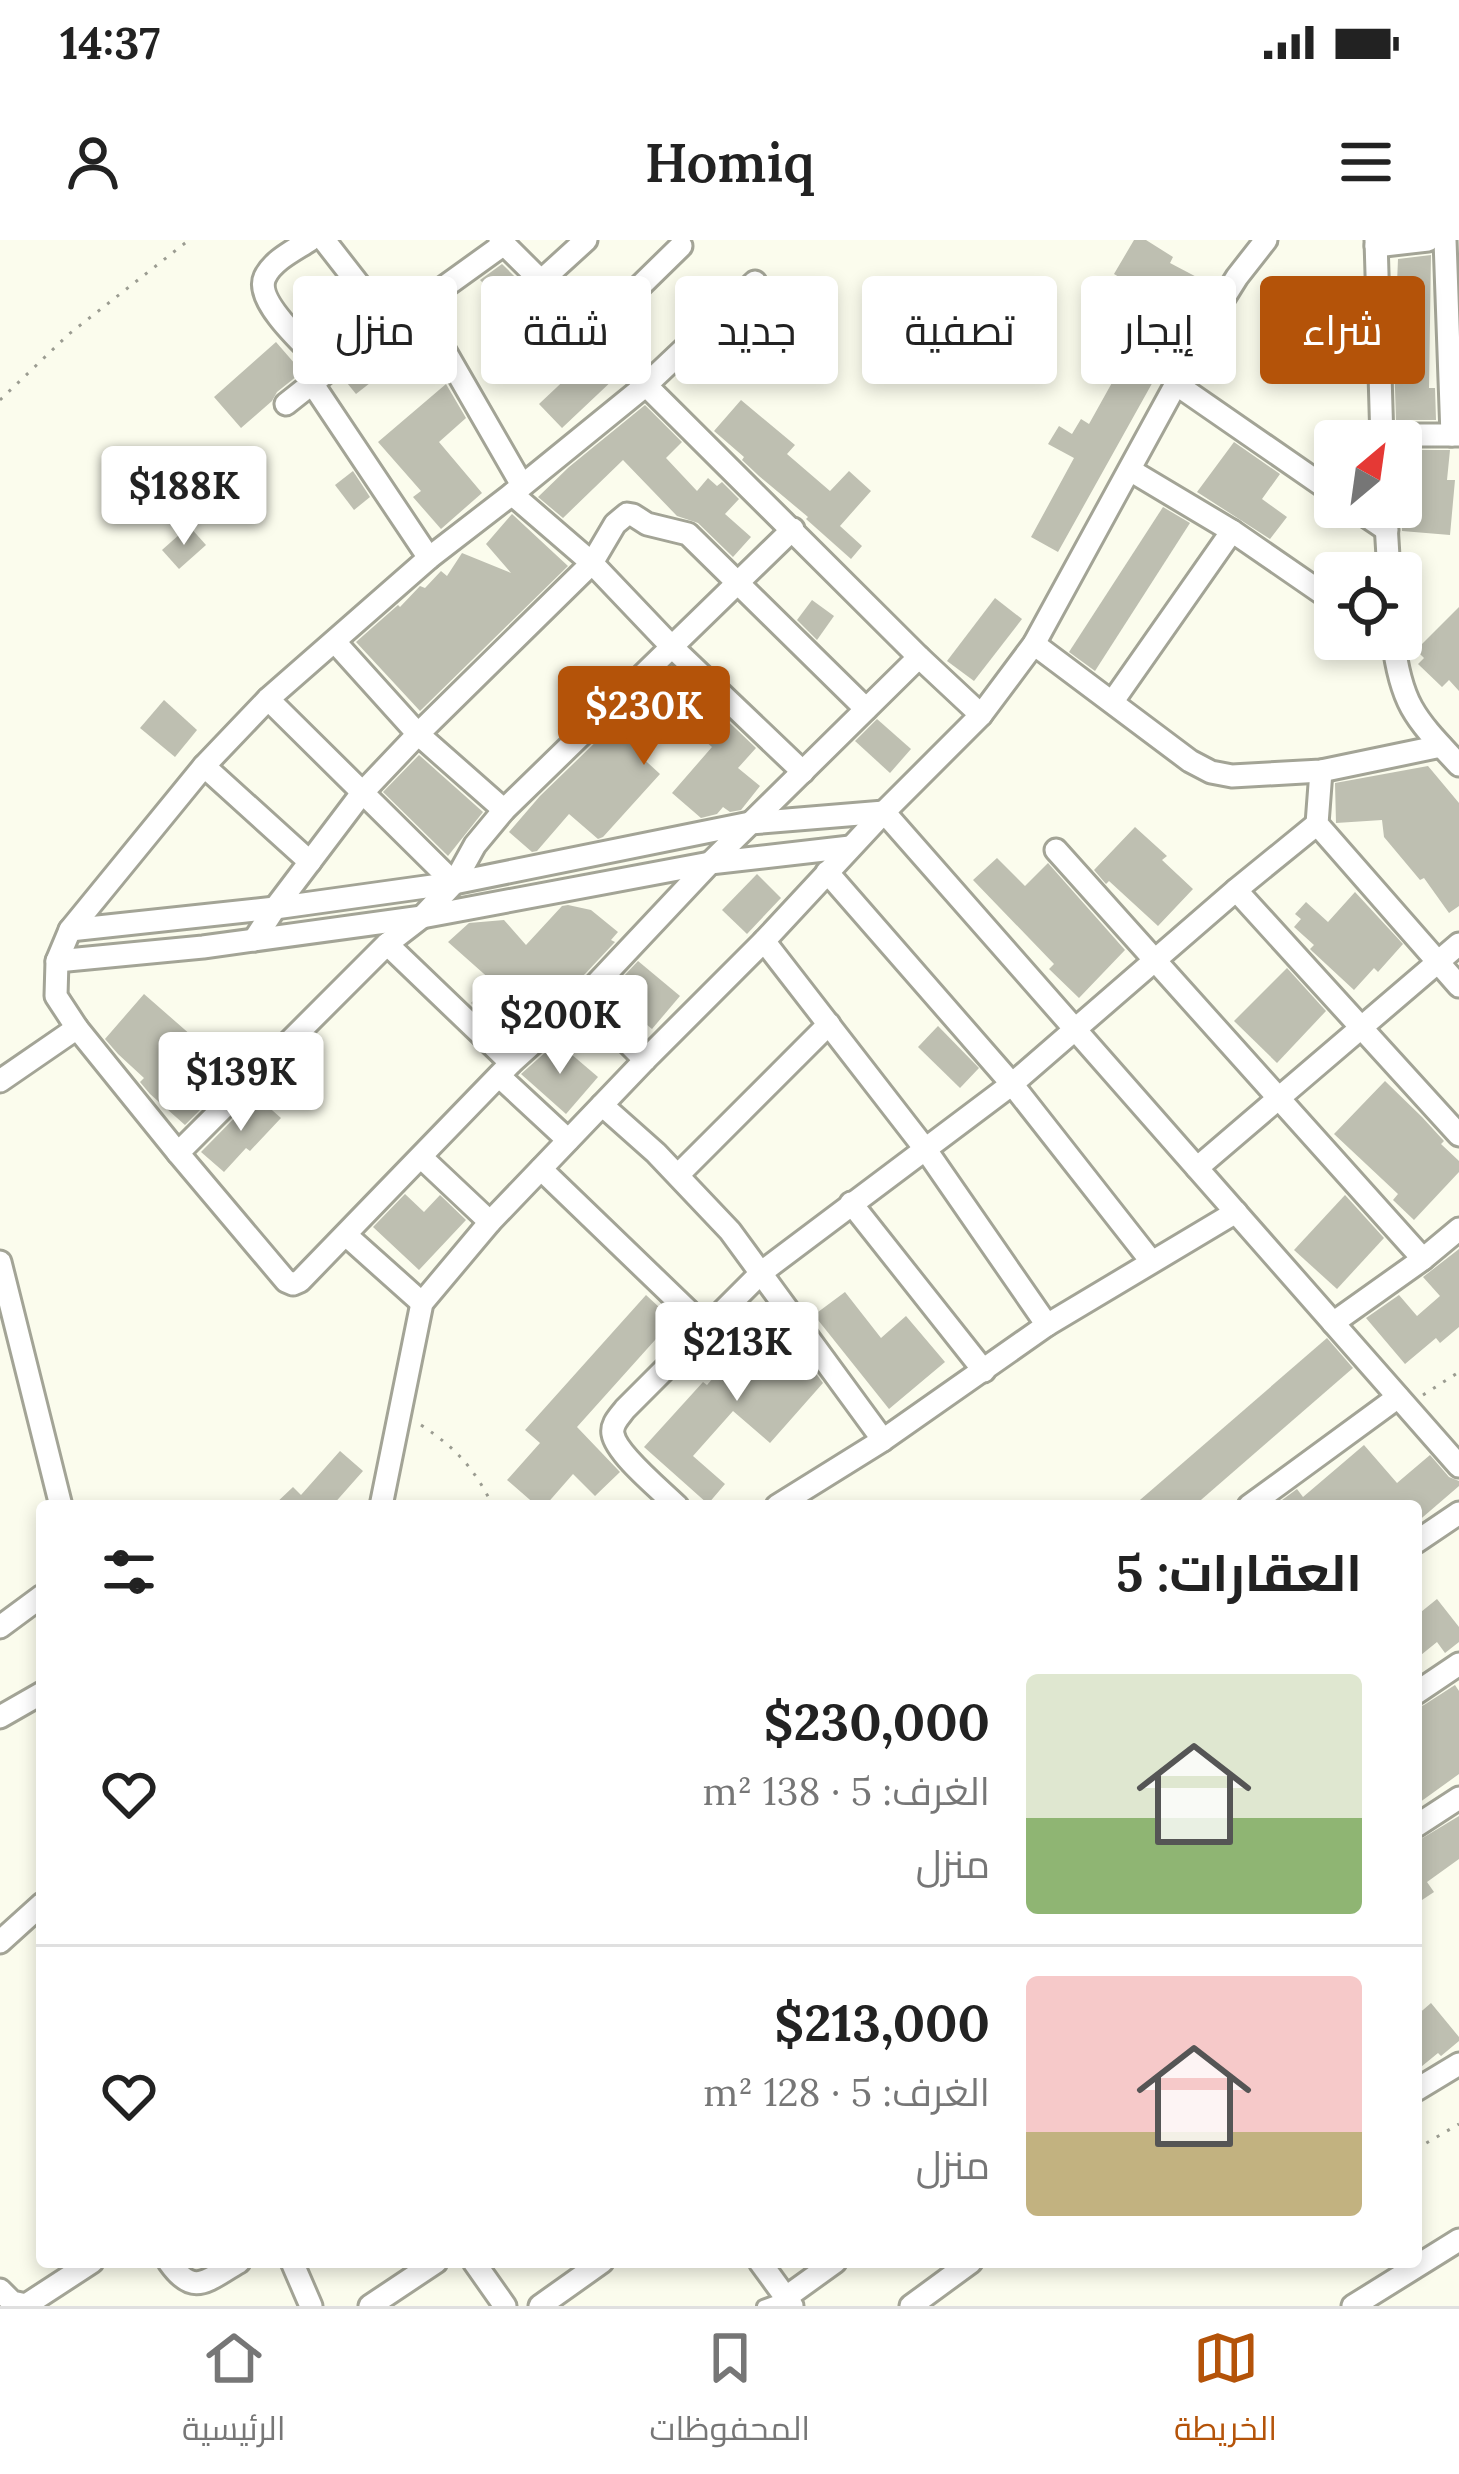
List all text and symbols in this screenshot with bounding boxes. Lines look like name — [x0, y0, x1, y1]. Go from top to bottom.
text: 14:37 — [60, 14, 160, 71]
text: Homiq — [645, 128, 814, 197]
icon: person — [60, 129, 126, 195]
icon: menu — [1333, 129, 1399, 195]
chip: منزل — [293, 276, 457, 384]
chip: شقة — [481, 276, 651, 384]
chip: جديد — [675, 276, 838, 384]
chip: تصفية — [862, 276, 1057, 384]
chip: إيجار — [1081, 276, 1236, 384]
chip: شراء — [1260, 276, 1425, 384]
north arrow — [1314, 420, 1422, 528]
map controls — [1314, 420, 1422, 660]
pin: $188K — [100, 446, 268, 548]
text: $188K — [128, 460, 240, 510]
button: locate — [1314, 552, 1422, 660]
pin: $230K — [560, 666, 728, 768]
text: $230K — [585, 680, 703, 730]
pin: $200K — [476, 975, 644, 1077]
text: $200K — [499, 989, 621, 1039]
pin: $139K — [157, 1032, 325, 1134]
text: $139K — [186, 1046, 296, 1096]
pin: $213K — [653, 1302, 821, 1404]
text: $213K — [682, 1316, 792, 1366]
icon: filters — [96, 1539, 162, 1605]
text: العقارات: 5 — [1116, 1540, 1362, 1605]
text: $230,000 — [763, 1689, 990, 1754]
icon: home — [1122, 1722, 1266, 1866]
icon: heart — [96, 1761, 162, 1827]
text: الغرف: 5 · 138 m² — [702, 1766, 990, 1816]
text: منزل — [916, 1839, 990, 1889]
text: $213,000 — [774, 1990, 990, 2055]
icon: home — [1122, 2024, 1266, 2168]
icon: heart — [96, 2063, 162, 2129]
text: الغرف: 5 · 128 m² — [703, 2067, 990, 2117]
text: منزل — [916, 2140, 990, 2190]
tab: الرئيسية — [182, 2325, 286, 2459]
tab: المحفوظات — [649, 2325, 810, 2459]
tab: الخريطة — [1174, 2325, 1277, 2459]

